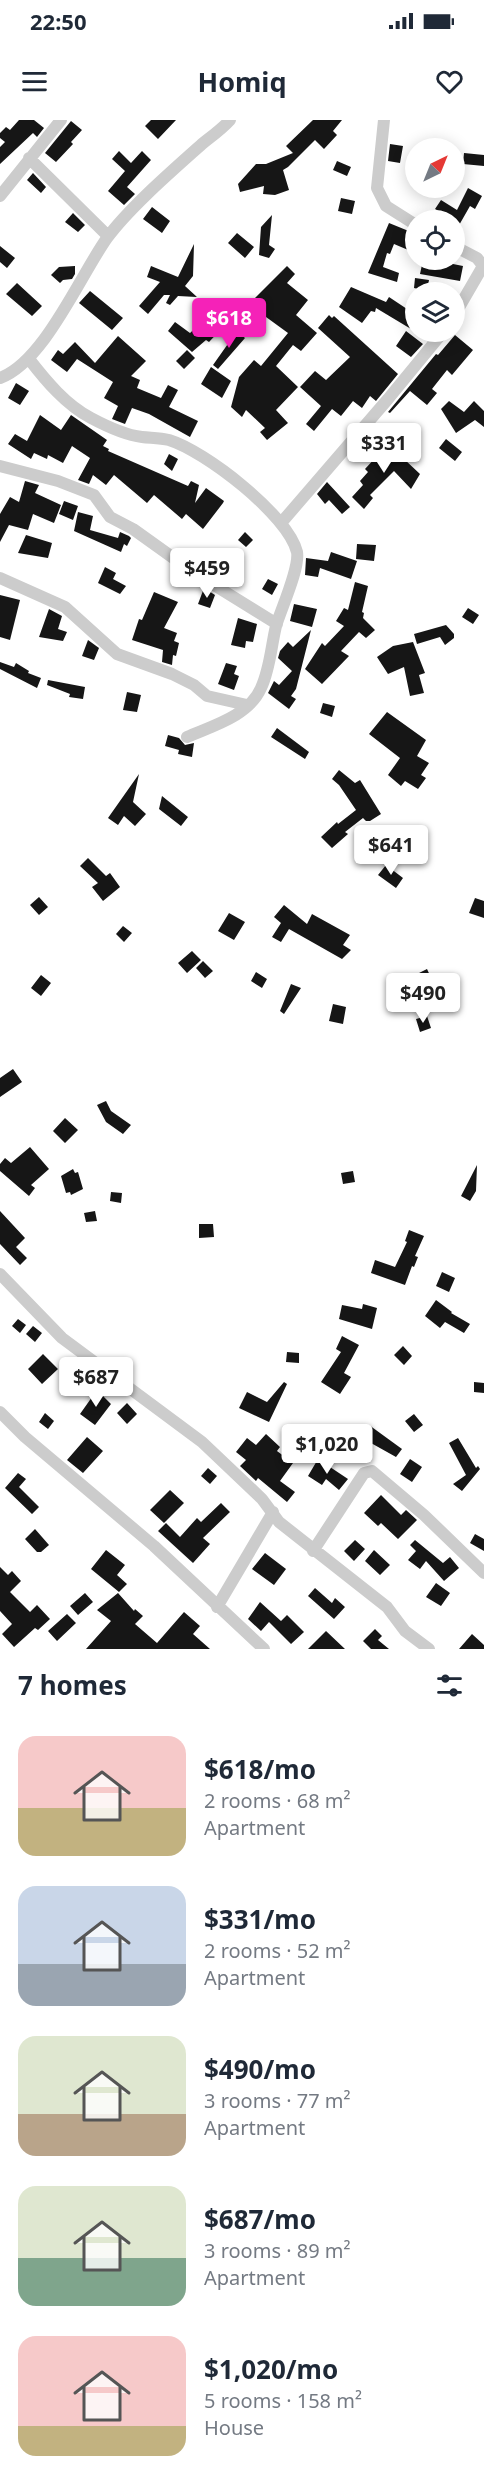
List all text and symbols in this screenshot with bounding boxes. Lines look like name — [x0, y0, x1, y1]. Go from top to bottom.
text: 22:50 — [30, 6, 87, 36]
text: Homiq — [198, 63, 287, 100]
icon: menu — [18, 65, 51, 98]
icon: heart — [433, 65, 466, 98]
north arrow — [405, 138, 465, 198]
map controls — [405, 138, 465, 342]
button: locate — [405, 210, 465, 270]
button: layers — [405, 282, 465, 342]
pin: $618 — [193, 298, 265, 349]
text: $618 — [206, 304, 252, 331]
pin: $331 — [348, 423, 420, 474]
text: $331 — [361, 429, 407, 456]
pin: $459 — [171, 548, 243, 599]
text: $459 — [184, 554, 230, 581]
pin: $641 — [355, 825, 427, 876]
text: $641 — [368, 831, 414, 858]
pin: $490 — [387, 973, 459, 1024]
text: $490 — [400, 979, 446, 1006]
pin: $687 — [60, 1357, 132, 1408]
text: $687 — [73, 1363, 119, 1390]
pin: $1,020 — [278, 1424, 376, 1475]
text: $1,020 — [296, 1430, 358, 1457]
text: 7 homes — [18, 1667, 127, 1703]
icon: filters — [433, 1669, 466, 1702]
text: $618/mo — [204, 1751, 316, 1787]
icon: home — [66, 1760, 138, 1832]
text: 2 rooms · 68 m² — [204, 1787, 351, 1814]
text: Apartment — [204, 1814, 305, 1841]
text: $331/mo — [204, 1901, 316, 1937]
icon: home — [66, 1910, 138, 1982]
text: 2 rooms · 52 m² — [204, 1937, 351, 1964]
text: Apartment — [204, 1964, 305, 1991]
text: $490/mo — [204, 2051, 316, 2087]
icon: home — [66, 2060, 138, 2132]
text: 3 rooms · 77 m² — [204, 2087, 351, 2114]
text: Apartment — [204, 2114, 305, 2141]
text: $687/mo — [204, 2201, 316, 2237]
icon: home — [66, 2210, 138, 2282]
text: 3 rooms · 89 m² — [204, 2237, 351, 2264]
text: Apartment — [204, 2264, 305, 2291]
text: $1,020/mo — [204, 2351, 338, 2387]
icon: home — [66, 2360, 138, 2432]
text: 5 rooms · 158 m² — [204, 2387, 362, 2414]
text: House — [204, 2414, 264, 2441]

